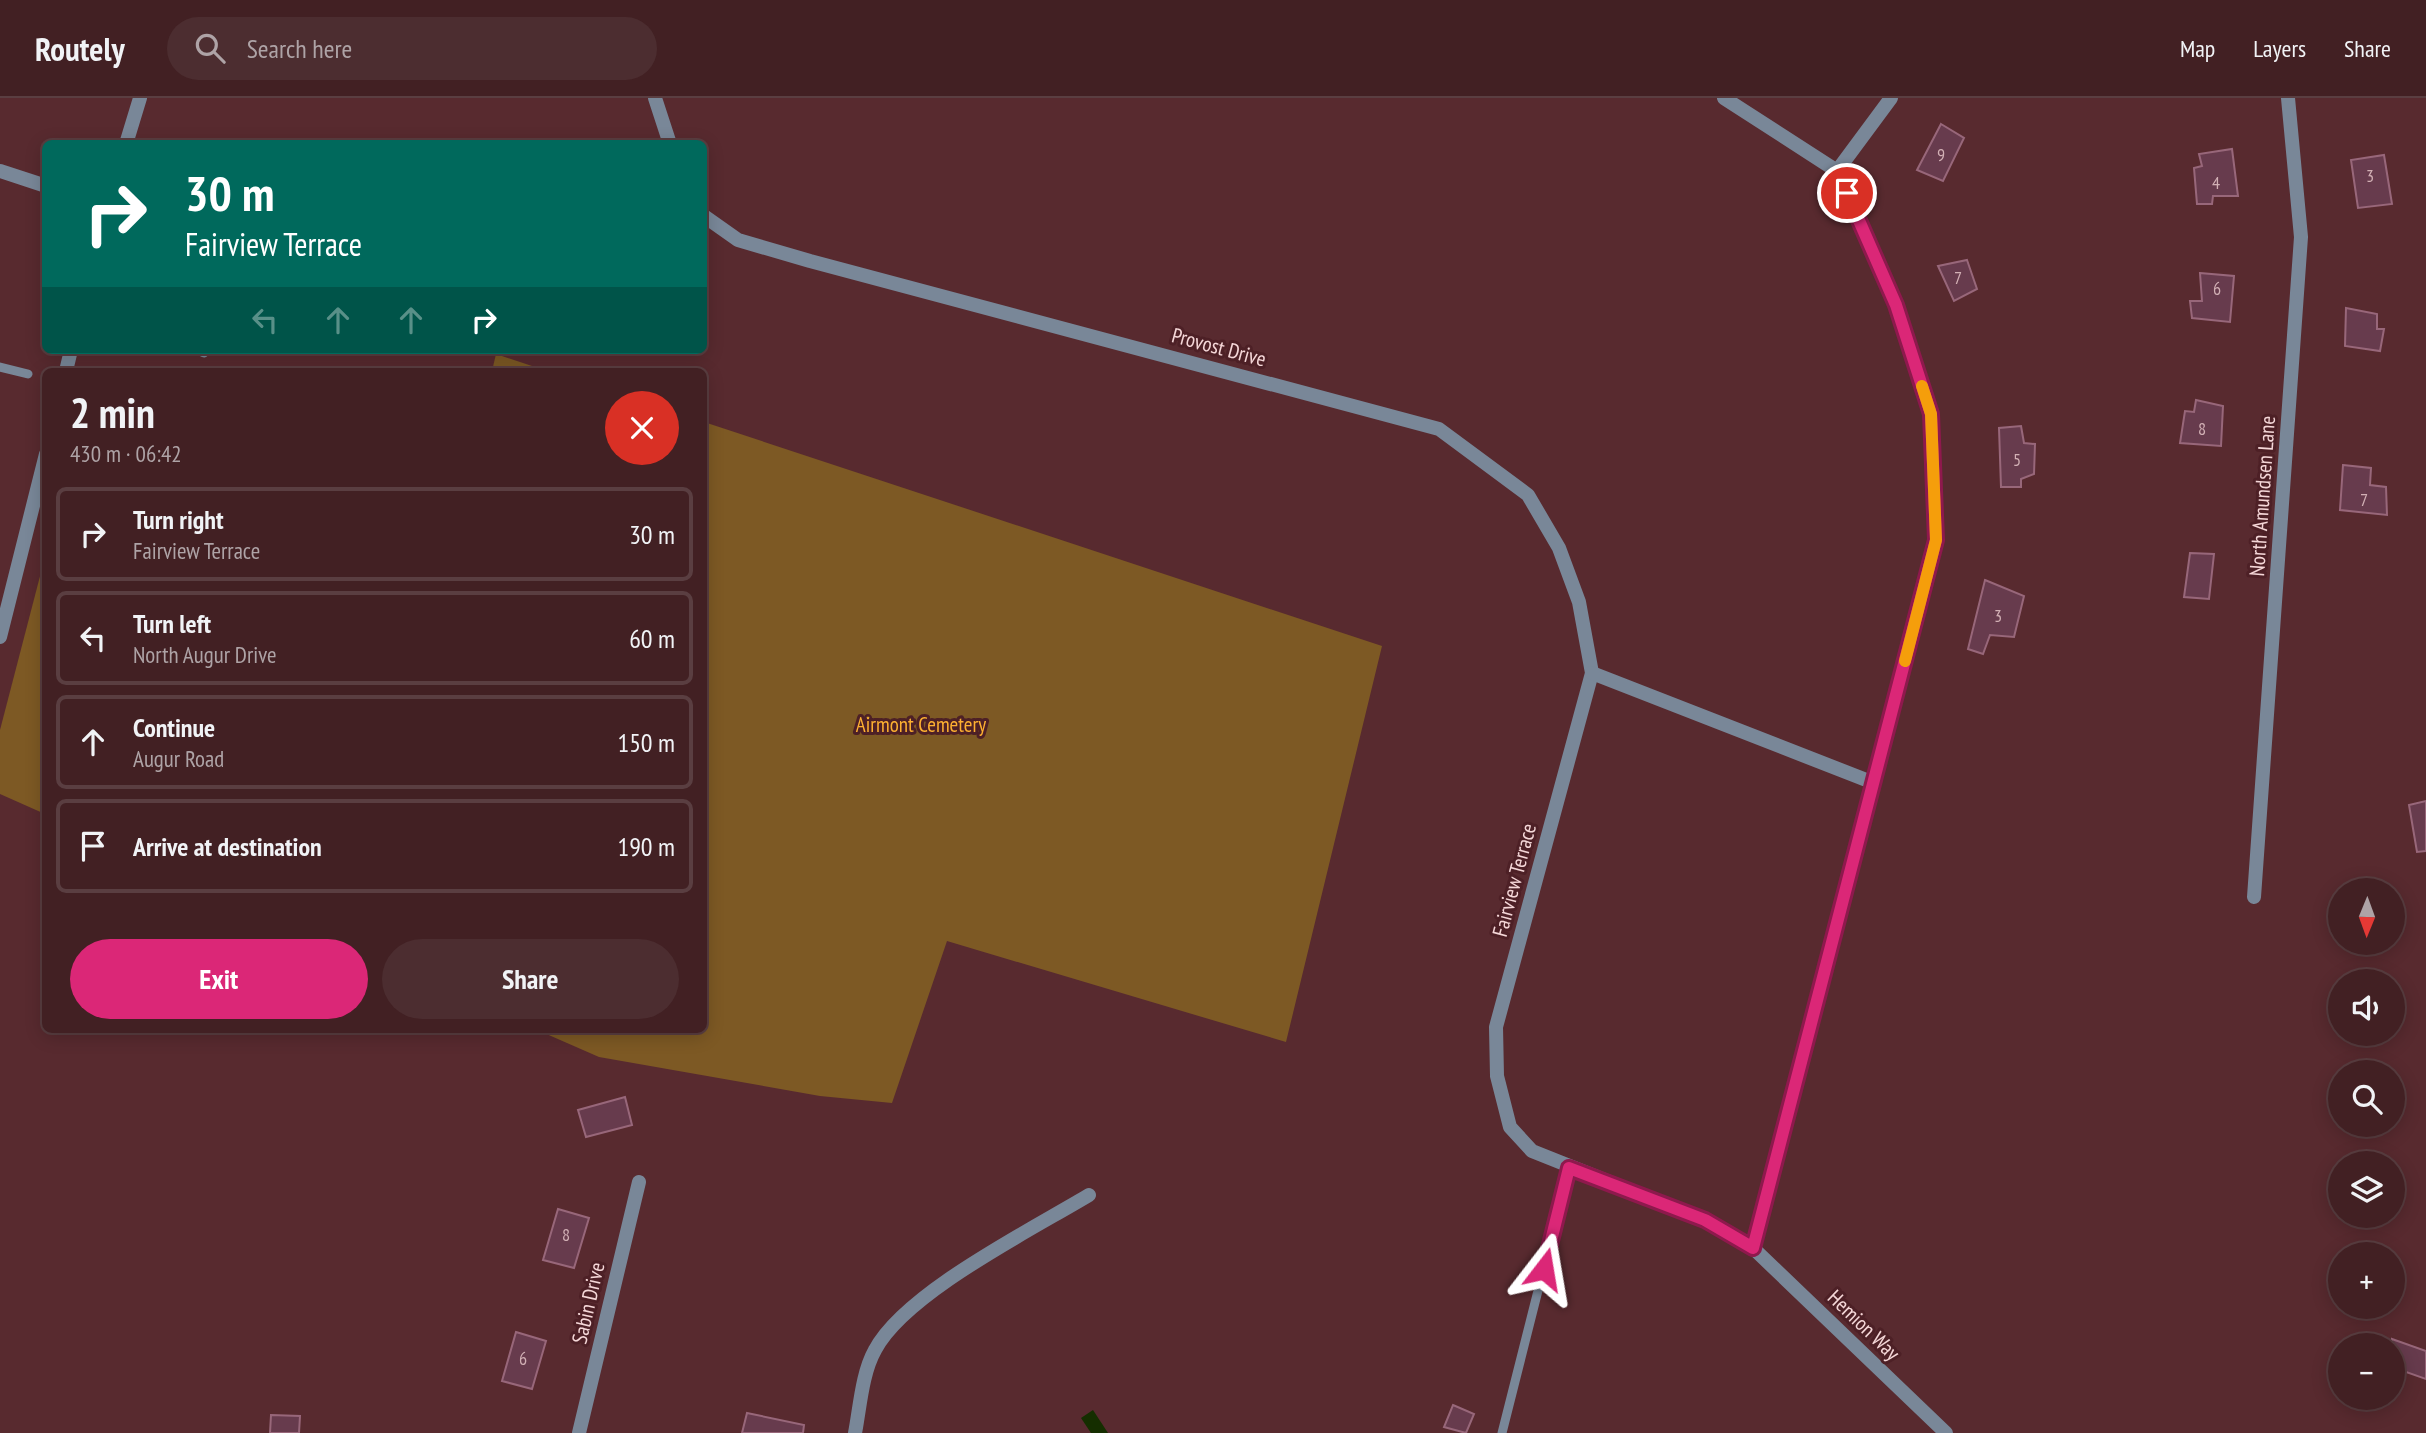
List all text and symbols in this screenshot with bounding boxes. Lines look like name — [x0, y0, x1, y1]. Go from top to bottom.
search box — [167, 17, 657, 80]
text: Routely — [35, 27, 125, 70]
icon: search — [191, 29, 229, 67]
text: Search here — [247, 32, 352, 65]
text: Map — [2180, 33, 2215, 64]
text: Layers — [2253, 33, 2306, 64]
text: Share — [2344, 33, 2391, 64]
house number: 9 — [1937, 143, 1945, 166]
text: 30 m — [185, 161, 274, 225]
pin — [1817, 163, 1877, 223]
house number: 3 — [2366, 164, 2374, 187]
icon: right — [70, 168, 161, 259]
house number: 4 — [2212, 171, 2220, 194]
icon: arrive — [1828, 174, 1866, 212]
text: Fairview Terrace — [185, 223, 362, 265]
house number: 7 — [1954, 266, 1962, 289]
house number: 6 — [2213, 277, 2221, 300]
icon: left — [246, 301, 284, 339]
icon: ahead — [319, 301, 357, 339]
icon: ahead — [392, 301, 430, 339]
icon: right — [465, 301, 503, 339]
street label: Provost Drive — [1169, 322, 1269, 372]
text: 2 min — [70, 385, 155, 440]
button: close — [605, 391, 679, 465]
street label: North Amundsen Lane — [2243, 415, 2281, 577]
house number: 8 — [2198, 417, 2206, 440]
text: 430 m · 06:42 — [70, 439, 182, 468]
house number: 5 — [2013, 448, 2021, 471]
house number: 7 — [2360, 488, 2368, 511]
text: Turn right — [133, 503, 224, 536]
icon: right — [74, 515, 112, 553]
text: 30 m — [629, 518, 675, 551]
text: Fairview Terrace — [133, 536, 260, 565]
house number: 3 — [1994, 604, 2002, 627]
text: Turn left — [133, 607, 211, 640]
icon: left — [74, 619, 112, 657]
text: 60 m — [629, 622, 675, 655]
text: North Augur Drive — [133, 640, 277, 669]
text: Continue — [133, 711, 215, 744]
park label: Airmont Cemetery — [856, 711, 986, 738]
icon: ahead — [74, 723, 112, 761]
text: 150 m — [617, 726, 675, 759]
text: Augur Road — [133, 744, 224, 773]
street label: Fairview Terrace — [1486, 820, 1542, 940]
icon: arrive — [74, 827, 112, 865]
text: Arrive at destination — [133, 830, 322, 863]
text: 190 m — [617, 830, 675, 863]
north arrow — [2328, 878, 2404, 956]
map controls — [2328, 878, 2405, 1410]
button: Exit — [70, 939, 368, 1019]
button: Share — [382, 939, 679, 1019]
button: sound — [2328, 969, 2405, 1046]
button: search — [2328, 1060, 2405, 1137]
button: layers — [2328, 1151, 2405, 1228]
house number: 8 — [562, 1223, 570, 1246]
position arrow — [1507, 1232, 1581, 1306]
button: + — [2328, 1242, 2405, 1319]
street label: Sabin Drive — [566, 1260, 610, 1346]
street label: Hemion Way — [1822, 1284, 1906, 1366]
button: − — [2328, 1333, 2405, 1410]
house number: 6 — [519, 1347, 527, 1370]

